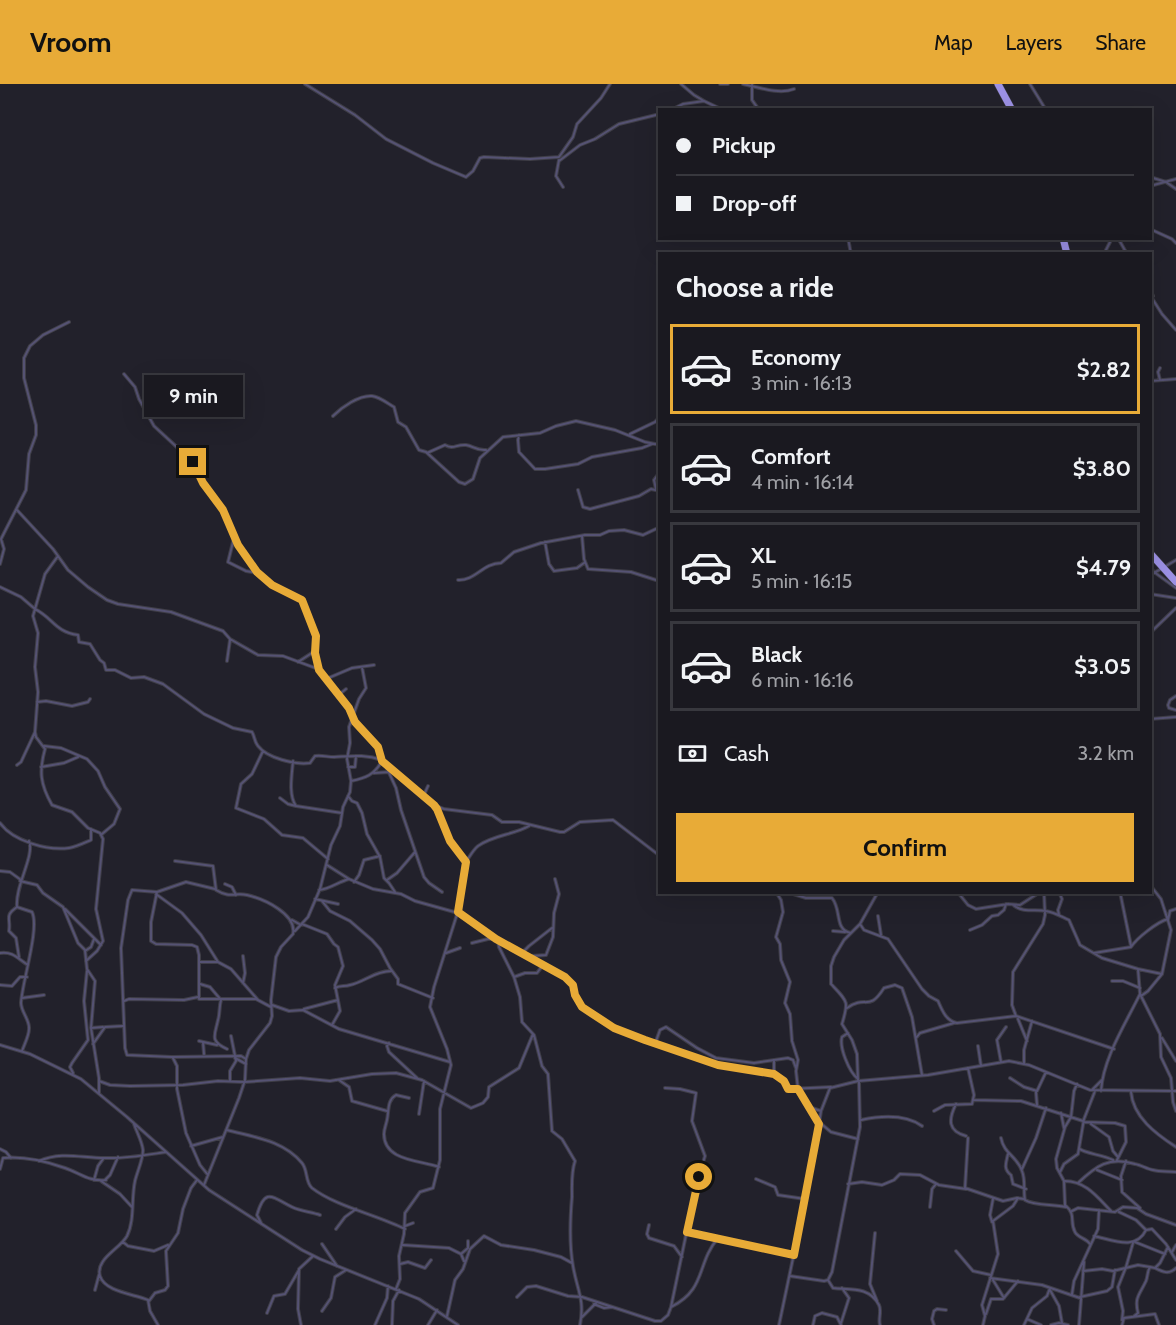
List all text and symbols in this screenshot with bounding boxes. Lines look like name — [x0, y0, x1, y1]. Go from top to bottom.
text: Vroom — [30, 25, 112, 59]
text: Map — [934, 30, 973, 55]
text: Layers — [1006, 30, 1062, 55]
text: Share — [1095, 30, 1146, 55]
text: Pickup — [712, 132, 776, 159]
text: Drop-off — [712, 190, 796, 217]
text: Choose a ride — [676, 271, 834, 304]
icon: car — [679, 342, 733, 396]
text: Economy — [751, 344, 841, 371]
text: $2.82 — [1077, 356, 1131, 383]
text: 3 min · 16:13 — [751, 371, 852, 395]
callout: 9 min — [144, 375, 242, 417]
text: 9 min — [169, 384, 218, 408]
icon: car — [679, 441, 733, 495]
text: Comfort — [751, 443, 830, 470]
route end — [179, 448, 206, 475]
text: $3.80 — [1073, 455, 1131, 482]
text: 4 min · 16:14 — [751, 470, 854, 494]
icon: car — [679, 540, 733, 594]
text: XL — [751, 542, 776, 569]
text: $4.79 — [1076, 554, 1131, 581]
text: 5 min · 16:15 — [751, 569, 852, 593]
icon: car — [679, 639, 733, 693]
text: Black — [751, 641, 802, 668]
text: $3.05 — [1074, 653, 1131, 680]
text: 6 min · 16:16 — [751, 668, 854, 692]
icon: cash — [676, 737, 709, 770]
text: Cash — [724, 740, 769, 767]
text: 3.2 km — [1078, 741, 1134, 765]
button: Confirm — [676, 813, 1134, 882]
route start — [685, 1163, 712, 1190]

